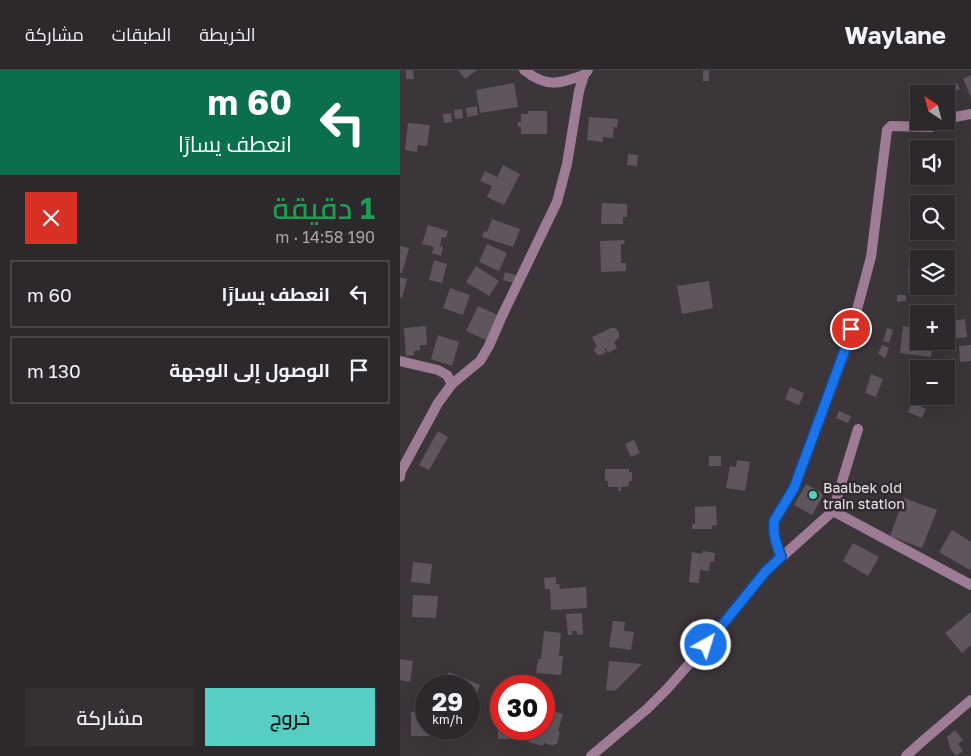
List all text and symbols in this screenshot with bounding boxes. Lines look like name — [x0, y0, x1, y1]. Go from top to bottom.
text: Waylane — [845, 20, 946, 49]
text: مشاركة — [25, 23, 84, 45]
text: الطبقات — [112, 23, 171, 45]
text: الخريطة — [199, 23, 256, 45]
text: 60 m — [208, 81, 292, 123]
north arrow — [910, 85, 955, 130]
map controls — [910, 85, 955, 405]
icon: left — [310, 90, 375, 155]
text: انعطف يسارًا — [178, 130, 292, 157]
button: sound — [910, 140, 955, 185]
text: 1 دقيقة — [272, 190, 375, 226]
button: close — [25, 192, 77, 244]
button: search — [910, 195, 955, 240]
text: 190 m · 14:58 — [275, 227, 375, 247]
button: layers — [910, 250, 955, 295]
icon: left — [345, 280, 373, 308]
text: انعطف يسارًا — [222, 282, 330, 305]
text: 60 m — [27, 283, 72, 306]
button: + — [910, 305, 955, 350]
pin — [830, 308, 872, 350]
icon: arrive — [837, 315, 865, 343]
icon: arrive — [345, 356, 373, 384]
text: الوصول إلى الوجهة — [169, 358, 330, 381]
text: 130 m — [27, 359, 81, 382]
button: − — [910, 360, 955, 405]
place label: Baalbek old train station — [823, 479, 905, 512]
marker: Baalbek old train station — [807, 489, 819, 501]
position arrow — [679, 618, 731, 670]
speed limit sign: 30 — [490, 675, 555, 740]
text: 29 — [432, 686, 463, 717]
button: مشاركة — [25, 688, 195, 746]
button: خروج — [205, 688, 375, 746]
text: km/h — [432, 712, 463, 727]

